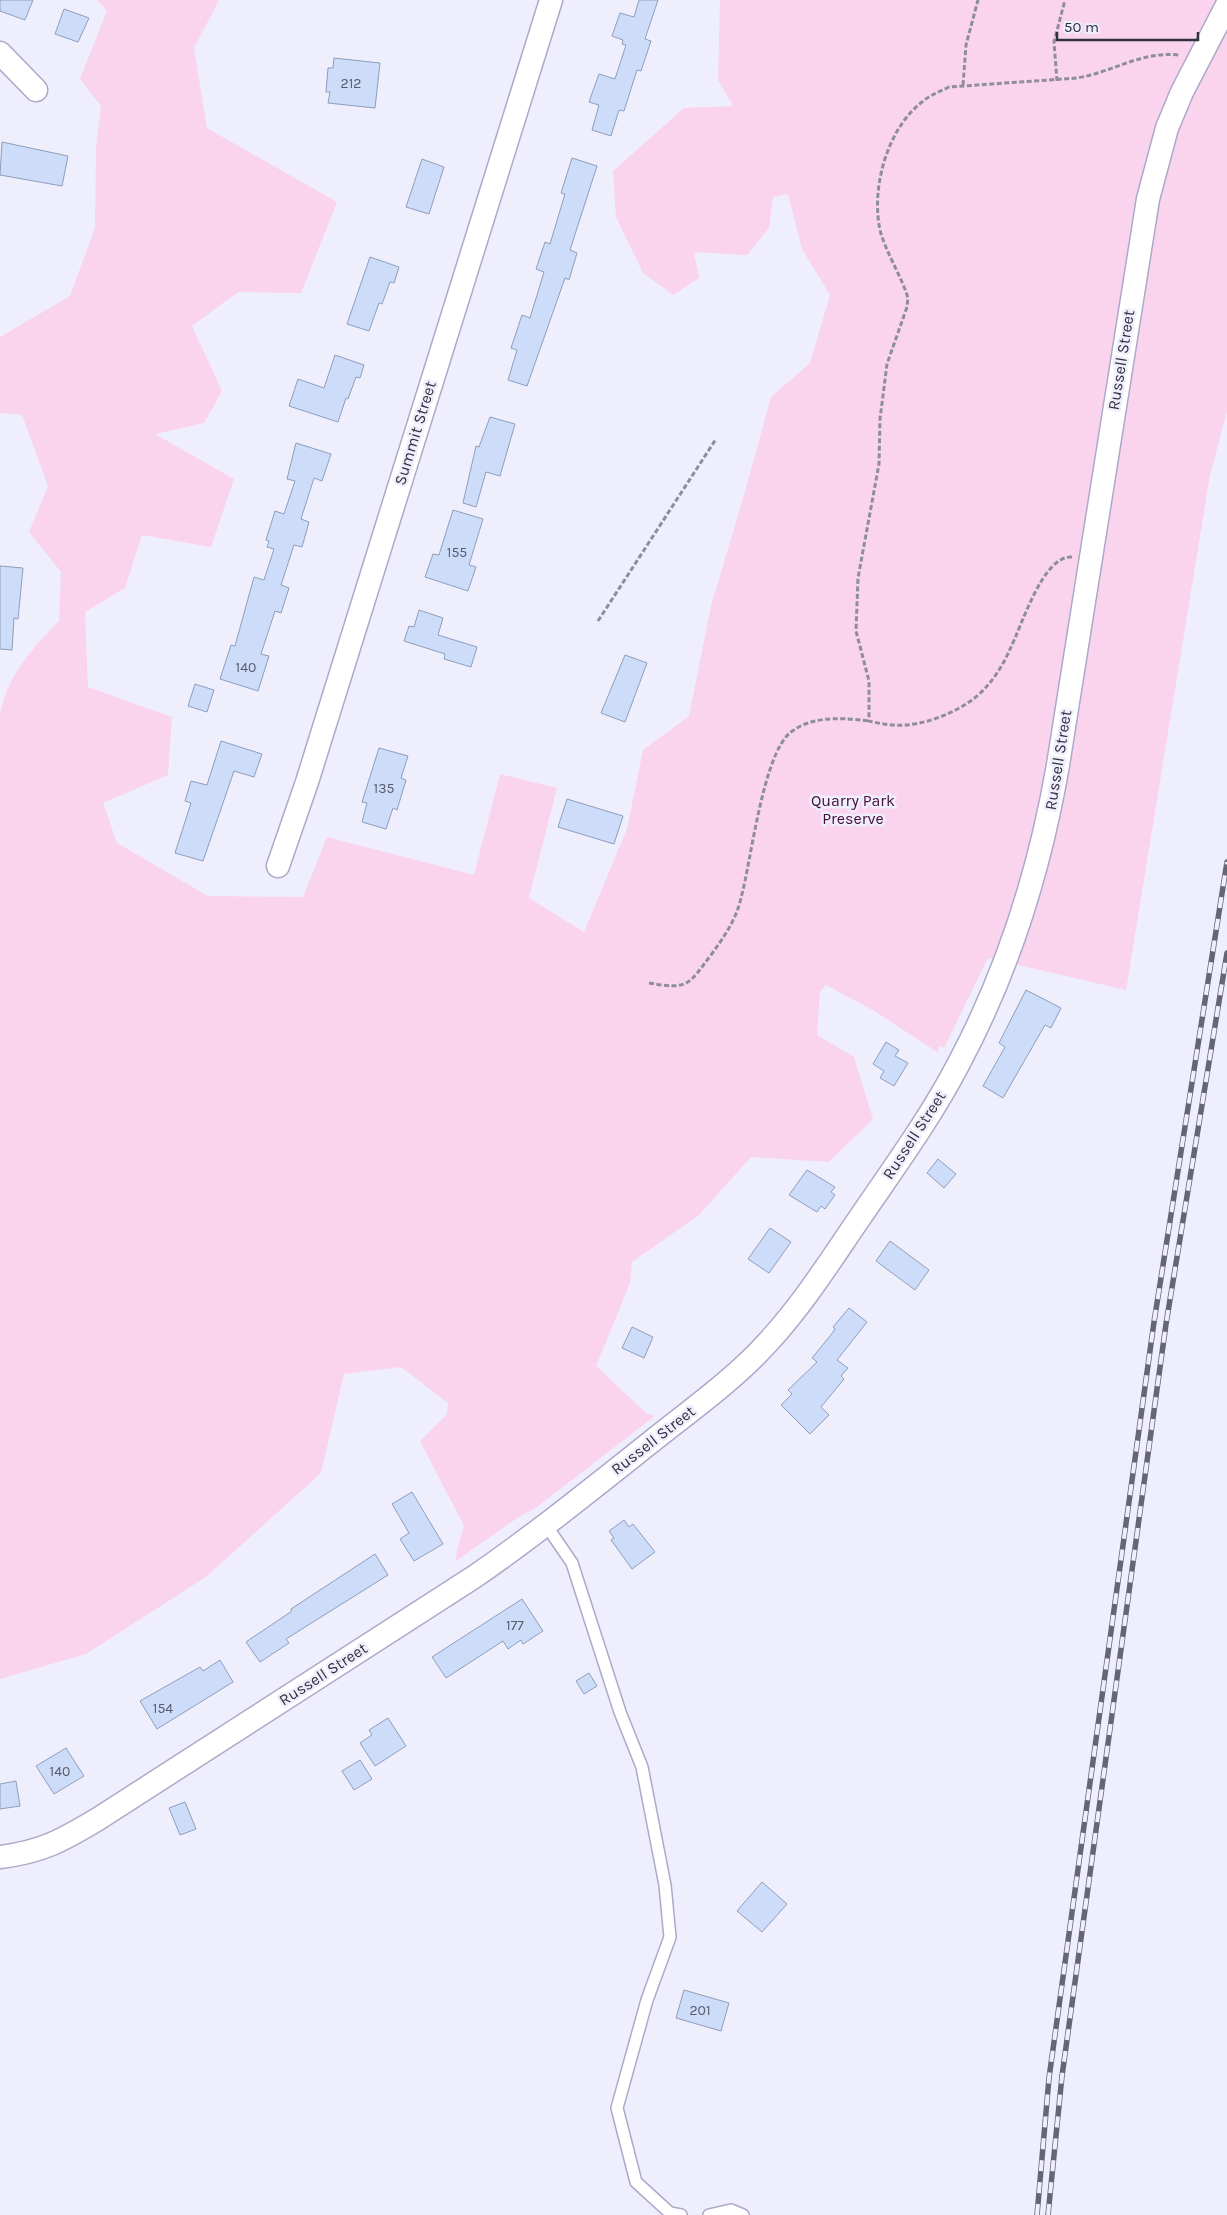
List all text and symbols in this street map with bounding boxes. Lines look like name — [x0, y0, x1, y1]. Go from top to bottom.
scale bar — [1057, 10, 1198, 42]
text: 50 m — [1064, 18, 1099, 36]
house number: 212 — [341, 75, 361, 92]
street label: Russell Street — [1104, 309, 1138, 411]
street label: Summit Street — [390, 379, 440, 487]
house number: 155 — [447, 544, 467, 561]
house number: 140 — [236, 659, 256, 676]
street label: Russell Street — [1041, 709, 1075, 811]
house number: 135 — [374, 780, 394, 797]
park label: Quarry Park Preserve — [811, 791, 895, 828]
street label: Russell Street — [878, 1087, 950, 1183]
street label: Russell Street — [607, 1401, 699, 1479]
house number: 177 — [506, 1617, 524, 1634]
street label: Russell Street — [275, 1638, 371, 1710]
house number: 154 — [153, 1700, 173, 1717]
house number: 140 — [50, 1763, 70, 1780]
house number: 201 — [689, 2002, 711, 2019]

